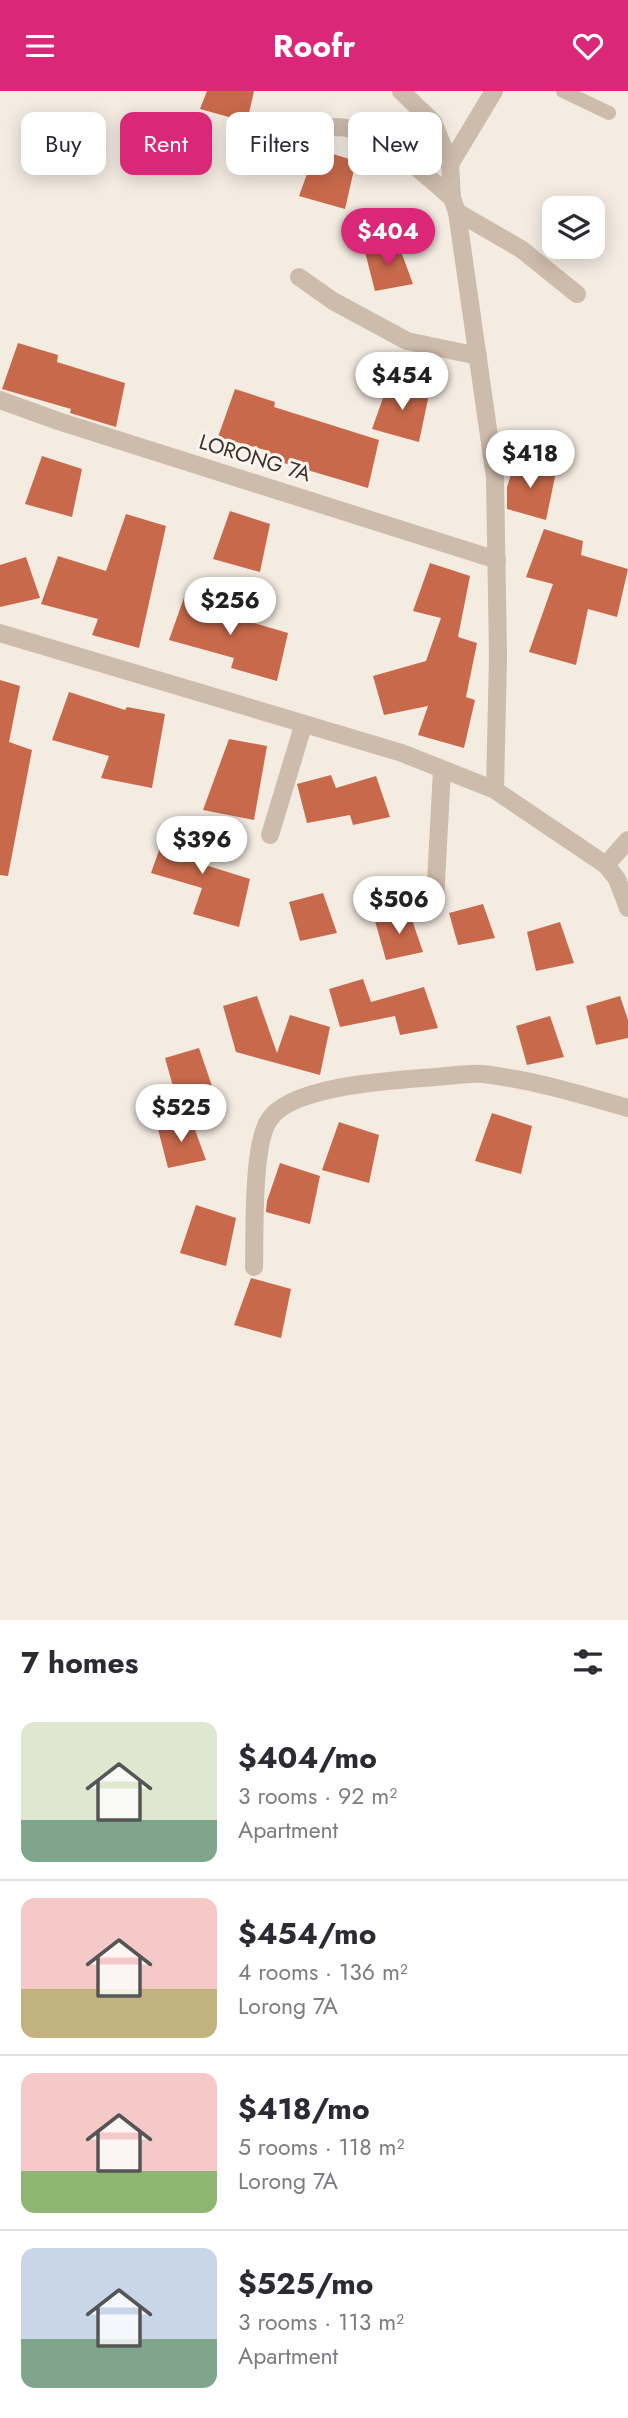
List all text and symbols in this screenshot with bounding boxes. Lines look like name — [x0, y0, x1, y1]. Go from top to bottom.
text: Roofr — [273, 23, 355, 69]
icon: menu — [21, 27, 59, 65]
icon: heart — [569, 27, 607, 65]
chip: Buy — [21, 112, 106, 175]
chip: Rent — [120, 112, 212, 175]
chip: Filters — [226, 112, 334, 175]
chip: New — [348, 112, 442, 175]
map controls — [542, 196, 605, 259]
button: layers — [542, 196, 605, 259]
pin: $404 — [347, 209, 429, 268]
text: $404 — [357, 214, 419, 248]
pin: $454 — [361, 353, 443, 412]
text: $454 — [371, 358, 433, 392]
street label: LORONG 7A — [195, 427, 315, 489]
pin: $418 — [489, 431, 571, 490]
text: $418 — [502, 436, 558, 470]
pin: $256 — [189, 577, 271, 637]
text: $256 — [200, 583, 260, 617]
pin: $396 — [161, 817, 243, 876]
text: $396 — [172, 822, 232, 856]
pin: $506 — [358, 877, 440, 936]
text: $506 — [369, 882, 429, 916]
pin: $525 — [140, 1084, 222, 1144]
text: $525 — [151, 1090, 211, 1124]
text: 7 homes — [21, 1641, 138, 1684]
icon: filters — [569, 1643, 607, 1681]
text: $404/mo — [238, 1736, 377, 1779]
icon: home — [77, 1750, 161, 1834]
text: 3 rooms · 92 m² — [238, 1779, 397, 1813]
text: Apartment — [238, 1813, 338, 1847]
text: $454/mo — [238, 1912, 376, 1955]
icon: home — [77, 1926, 161, 2010]
text: 4 rooms · 136 m² — [238, 1955, 408, 1989]
text: Lorong 7A — [238, 1989, 338, 2023]
text: $418/mo — [238, 2087, 370, 2130]
icon: home — [77, 2101, 161, 2185]
text: 5 rooms · 118 m² — [238, 2130, 405, 2164]
text: Lorong 7A — [238, 2164, 338, 2198]
text: $525/mo — [238, 2262, 373, 2305]
icon: home — [77, 2276, 161, 2360]
text: 3 rooms · 113 m² — [238, 2305, 404, 2339]
text: Apartment — [238, 2339, 338, 2373]

